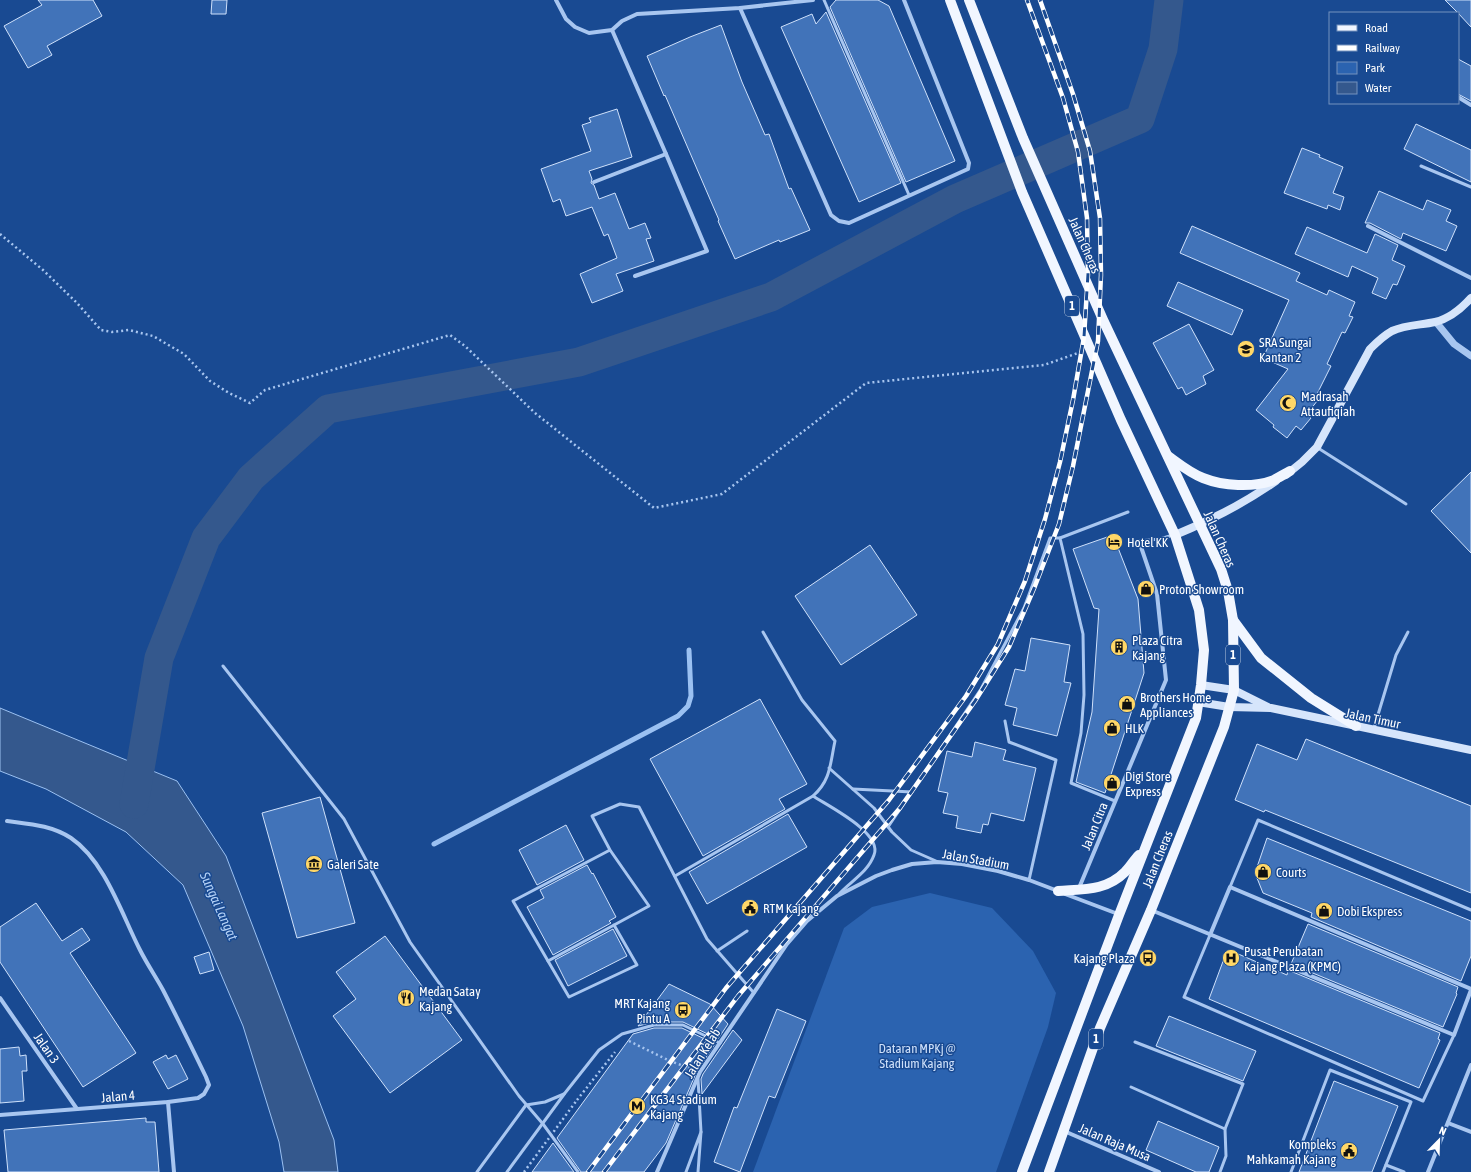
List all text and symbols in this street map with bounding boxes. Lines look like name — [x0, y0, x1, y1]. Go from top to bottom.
legend — [1329, 12, 1459, 104]
text: Road — [1365, 21, 1388, 35]
text: Railway — [1365, 41, 1400, 55]
text: Park — [1365, 61, 1386, 75]
text: Water — [1365, 81, 1392, 95]
street label: Jalan Cheras — [1065, 215, 1104, 276]
road number: 1 — [1065, 296, 1079, 316]
place label: SRA Sungai Kantan 2 — [1259, 335, 1312, 365]
school or university icon: SRA Sungai Kantan 2 — [1236, 339, 1256, 359]
place label: Madrasah Attaufiqiah — [1301, 389, 1355, 419]
mosque icon: Madrasah Attaufiqiah — [1278, 393, 1298, 413]
street label: Jalan Cheras — [1200, 509, 1239, 570]
hotel icon: Hotel KK — [1104, 532, 1124, 552]
place label: Hotel KK — [1127, 535, 1169, 550]
shop icon: Proton Showroom — [1136, 579, 1156, 599]
place label: Proton Showroom — [1159, 582, 1244, 597]
place label: Plaza Citra Kajang — [1132, 633, 1183, 663]
building icon: Plaza Citra Kajang — [1109, 637, 1129, 657]
road number: 1 — [1226, 645, 1240, 665]
place label: Brothers Home Appliances — [1140, 690, 1211, 720]
shop icon: Brothers Home Appliances — [1117, 694, 1137, 714]
street label: Jalan Timur — [1344, 705, 1402, 732]
shop icon: HLK — [1102, 718, 1122, 738]
place label: HLK — [1125, 721, 1145, 736]
place label: Digi Store Express — [1125, 769, 1171, 799]
shop icon: Digi Store Express — [1102, 773, 1122, 793]
street label: Jalan Citra — [1078, 800, 1111, 852]
street label: Jalan Cheras — [1139, 828, 1176, 890]
street label: Jalan Stadium — [941, 846, 1011, 873]
museum icon: Galeri Sate — [304, 854, 324, 874]
place label: Galeri Sate — [327, 857, 379, 872]
shop icon: Courts — [1253, 862, 1273, 882]
place label: Courts — [1276, 865, 1307, 880]
water label: Sungai Langat — [196, 869, 241, 943]
public building icon: RTM Kajang — [740, 898, 760, 918]
place label: RTM Kajang — [763, 901, 819, 916]
shop icon: Dobi Ekspress — [1314, 901, 1334, 921]
place label: Dobi Ekspress — [1337, 904, 1403, 919]
place label: Pusat Perubatan Kajang Plaza (KPMC) — [1244, 944, 1341, 974]
bus stop icon: Kajang Plaza — [1138, 948, 1158, 968]
hospital icon: Pusat Perubatan Kajang Plaza (KPMC) — [1221, 948, 1241, 968]
place label: Kajang Plaza — [1074, 951, 1135, 966]
place label: Medan Satay Kajang — [419, 984, 481, 1014]
restaurant icon: Medan Satay Kajang — [396, 988, 416, 1008]
place label: MRT Kajang Pintu A — [614, 996, 671, 1026]
bus stop icon: MRT Kajang Pintu A — [673, 1000, 693, 1020]
street label: Jalan Kelab — [681, 1026, 723, 1081]
road number: 1 — [1089, 1029, 1103, 1049]
street label: Jalan 3 — [31, 1030, 62, 1066]
park label: Dataran MPKj @ Stadium Kajang — [878, 1041, 956, 1071]
street label: Jalan 4 — [101, 1088, 136, 1105]
place label: KG34 Stadium Kajang — [650, 1092, 717, 1122]
metro station icon: KG34 Stadium Kajang — [627, 1096, 647, 1116]
north arrow — [1419, 1120, 1459, 1160]
street label: Jalan Raja Musa — [1077, 1121, 1153, 1164]
text: N — [1438, 1124, 1448, 1138]
place label: Kompleks Mahkamah Kajang — [1247, 1137, 1336, 1167]
public building icon: Kompleks Mahkamah Kajang — [1339, 1141, 1359, 1161]

